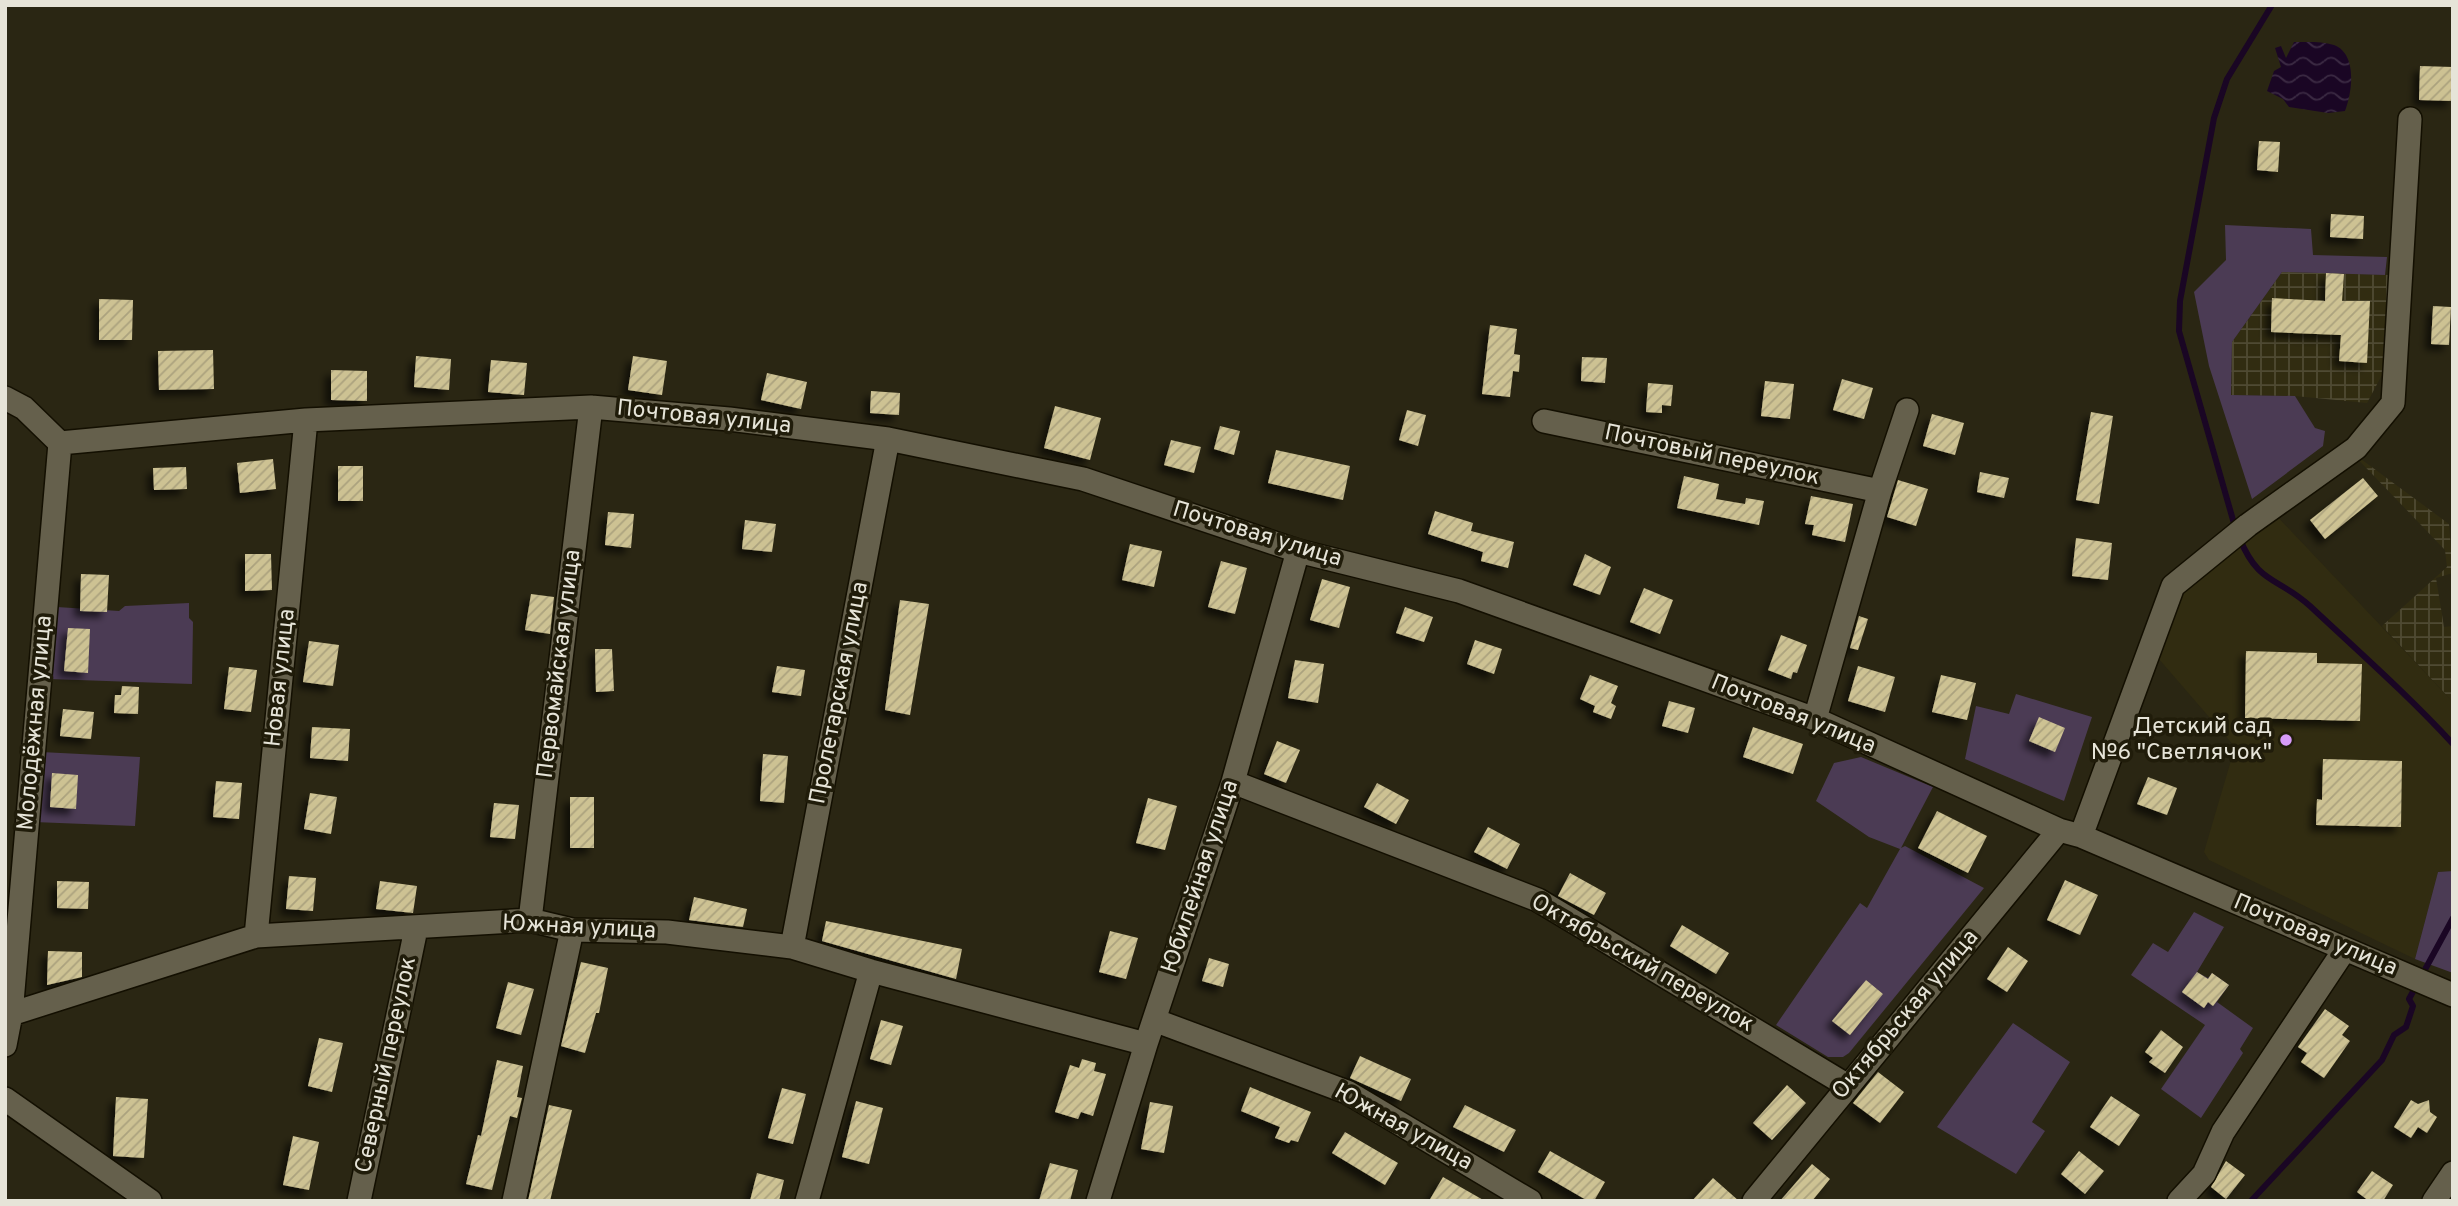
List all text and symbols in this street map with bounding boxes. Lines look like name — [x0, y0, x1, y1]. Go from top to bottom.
street label: Почтовая улица — [615, 394, 793, 442]
street label: Почтовый переулок — [1602, 419, 1822, 493]
street label: Почтовая улица — [1169, 495, 1345, 575]
street label: Первомайская улица — [532, 548, 588, 780]
street label: Пролетарская улица — [804, 579, 876, 807]
street label: Новая улица — [259, 607, 303, 749]
street label: Молодёжная улица — [12, 614, 60, 832]
street label: Почтовая улица — [1706, 669, 1880, 761]
place label: Детский сад №6 "Светлячок" — [2091, 713, 2272, 768]
marker: Детский сад №6 "Светлячок" — [2278, 732, 2294, 748]
street label: Юбилейная улица — [1156, 777, 1246, 977]
street label: Октябрьский переулок — [1525, 888, 1759, 1040]
street label: Почтовая улица — [2229, 888, 2401, 984]
street label: Южная улица — [501, 909, 657, 947]
street label: Октябрьская улица — [1826, 924, 1986, 1106]
street label: Северный переулок — [350, 954, 424, 1176]
street label: Южная улица — [1329, 1078, 1477, 1178]

